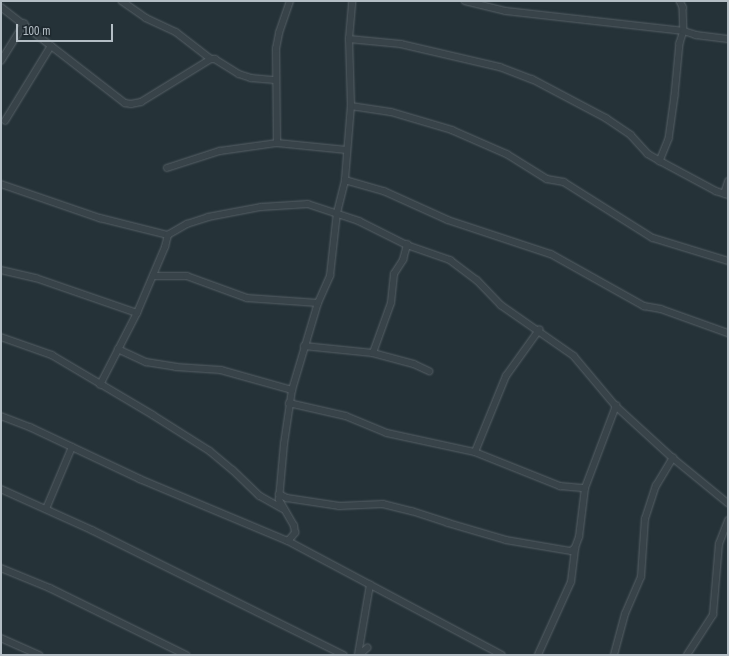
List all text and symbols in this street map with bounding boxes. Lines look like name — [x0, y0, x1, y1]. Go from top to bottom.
scale bar — [18, 16, 115, 42]
text: 100 m — [23, 23, 50, 39]

